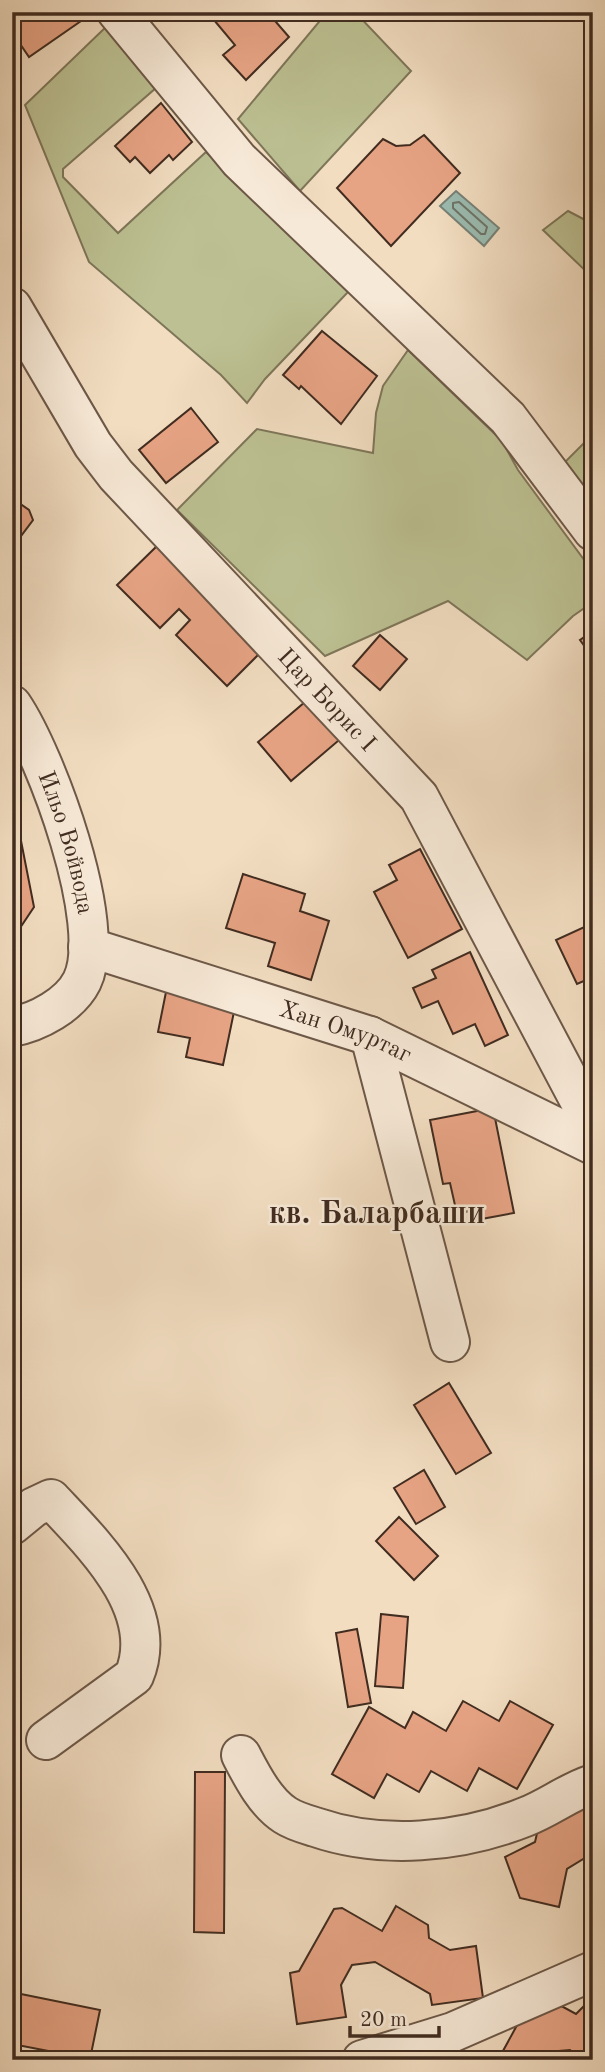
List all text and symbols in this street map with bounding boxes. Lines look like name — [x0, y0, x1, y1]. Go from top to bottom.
street label: Цар Борис I — [272, 645, 379, 757]
street label: Ильо Войвода — [33, 768, 96, 916]
street label: Хан Омуртаг — [276, 998, 415, 1068]
district label: кв. Баларбаши — [269, 1199, 485, 1231]
scale bar — [350, 1995, 439, 2039]
text: 20 m — [360, 2010, 407, 2031]

